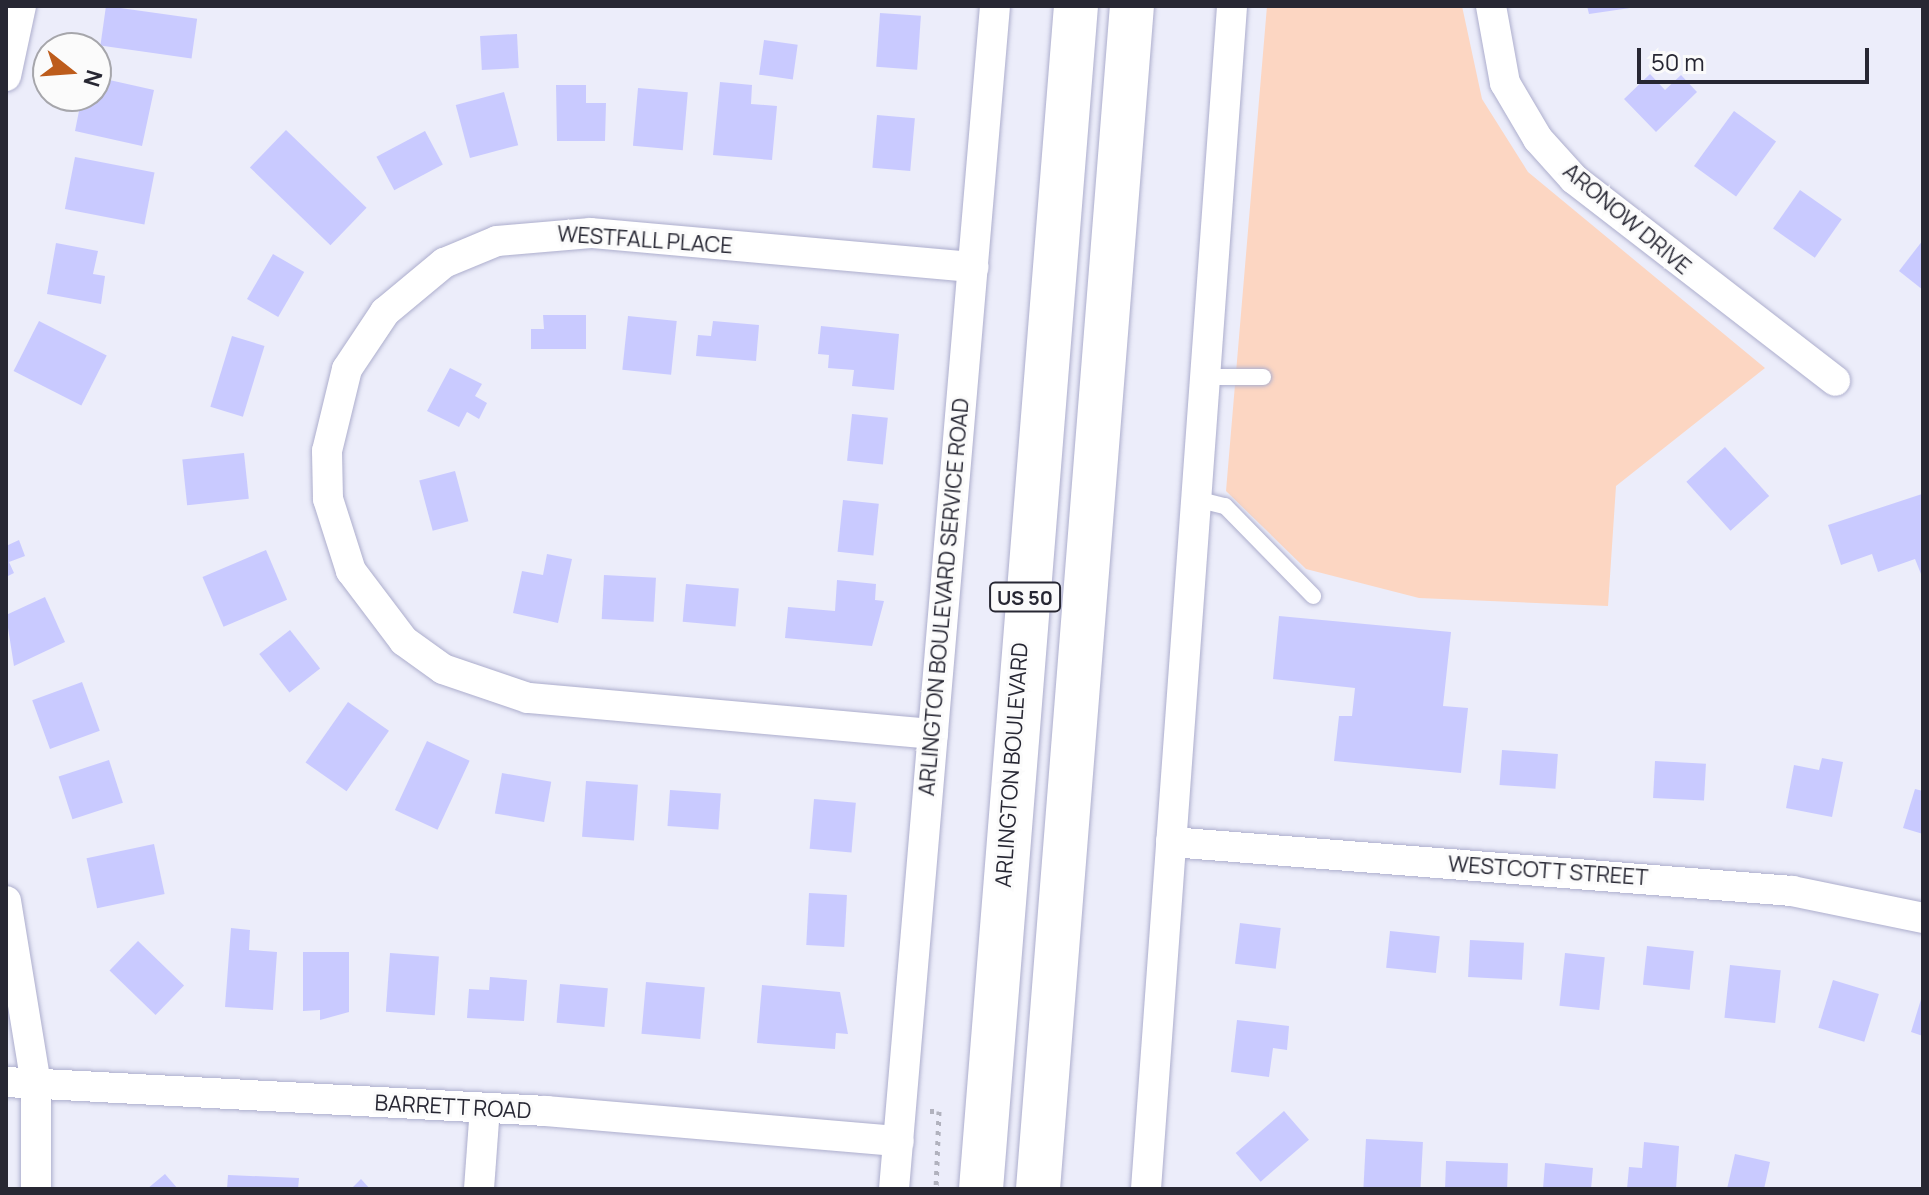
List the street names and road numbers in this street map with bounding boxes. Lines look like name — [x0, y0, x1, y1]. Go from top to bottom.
street label: ARONOW DRIVE — [1558, 158, 1696, 280]
street label: WESTFALL PLACE — [556, 221, 734, 259]
street label: ARLINGTON BOULEVARD SERVICE ROAD — [913, 397, 975, 797]
road number: US 50 — [989, 581, 1061, 613]
street label: ARLINGTON BOULEVARD — [990, 642, 1034, 888]
street label: WESTCOTT STREET — [1447, 851, 1649, 891]
street label: BARRETT ROAD — [374, 1090, 532, 1124]

